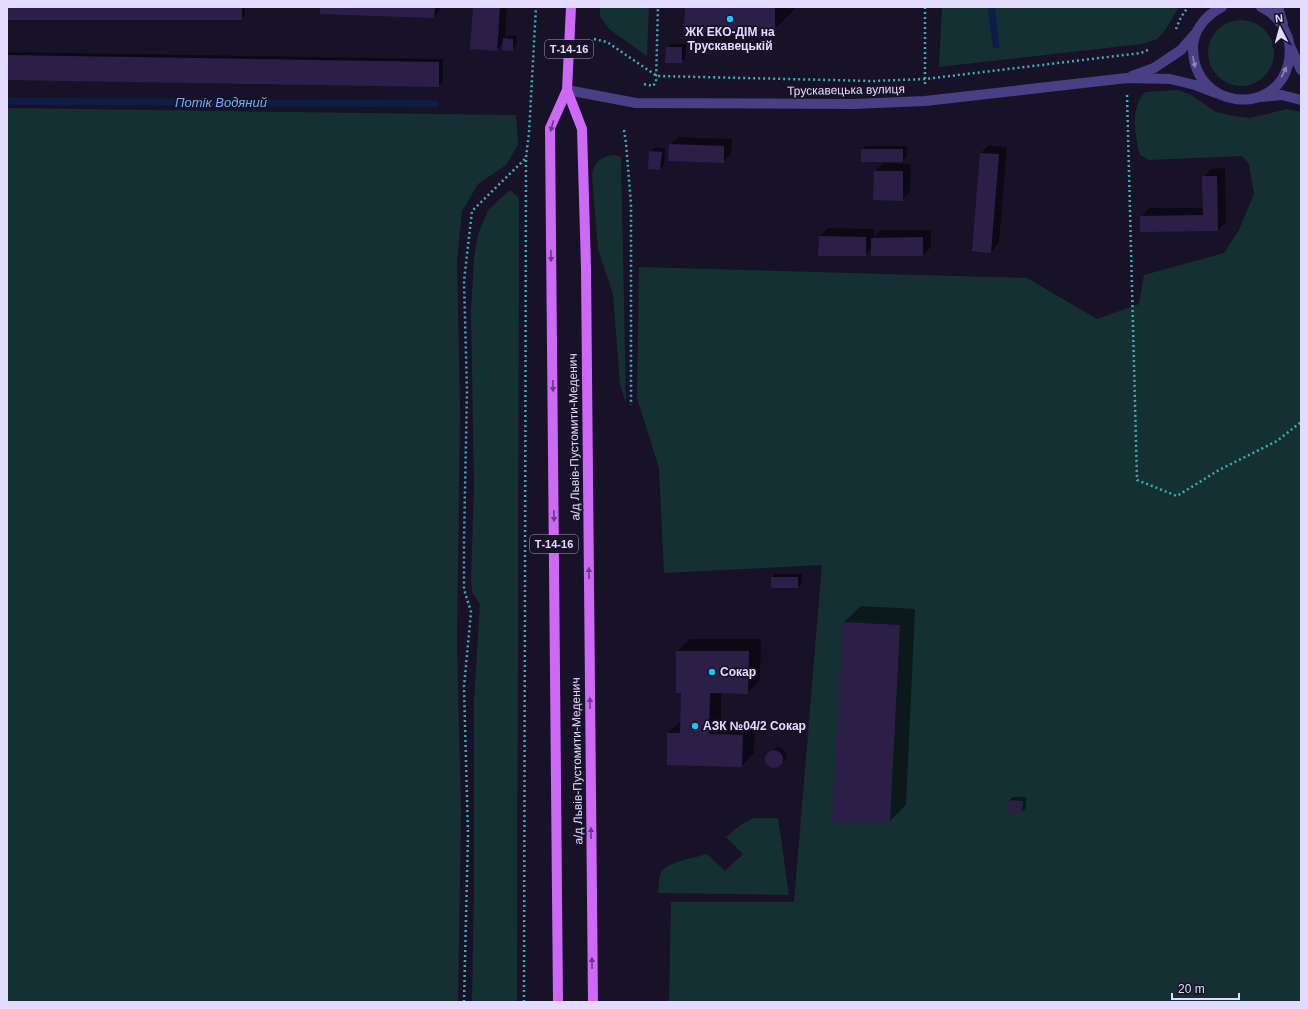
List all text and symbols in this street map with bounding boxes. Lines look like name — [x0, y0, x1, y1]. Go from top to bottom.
north arrow — [1260, 8, 1300, 48]
text: N — [1274, 12, 1284, 24]
marker: ЖК ЕКО-ДІМ на Трускавецькій — [725, 14, 735, 24]
place label: ЖК ЕКО-ДІМ на Трускавецькій — [684, 25, 775, 53]
road number: Т-14-16 — [545, 40, 593, 58]
one-way arrow — [1192, 55, 1198, 68]
one-way arrow — [1281, 66, 1287, 78]
street label: Трускавецька вулиця — [787, 82, 905, 98]
water label: Потік Водяний — [175, 95, 267, 110]
one-way arrow — [549, 121, 555, 133]
one-way arrow — [548, 250, 555, 262]
street label: а/д Львів-Пустомити-Меденич — [566, 353, 582, 521]
one-way arrow — [550, 380, 556, 393]
one-way arrow — [551, 510, 557, 523]
road number: Т-14-16 — [530, 535, 578, 553]
one-way arrow — [586, 566, 592, 579]
place label: Сокар — [720, 665, 756, 679]
marker: Сокар — [707, 667, 717, 677]
street label: а/д Львів-Пустомити-Меденич — [569, 677, 585, 845]
one-way arrow — [587, 696, 593, 709]
place label: АЗК №04/2 Сокар — [703, 719, 806, 733]
marker: АЗК №04/2 Сокар — [690, 721, 700, 731]
one-way arrow — [588, 826, 594, 839]
one-way arrow — [589, 957, 596, 969]
scale bar — [1172, 975, 1239, 1001]
text: 20 m — [1178, 982, 1205, 996]

